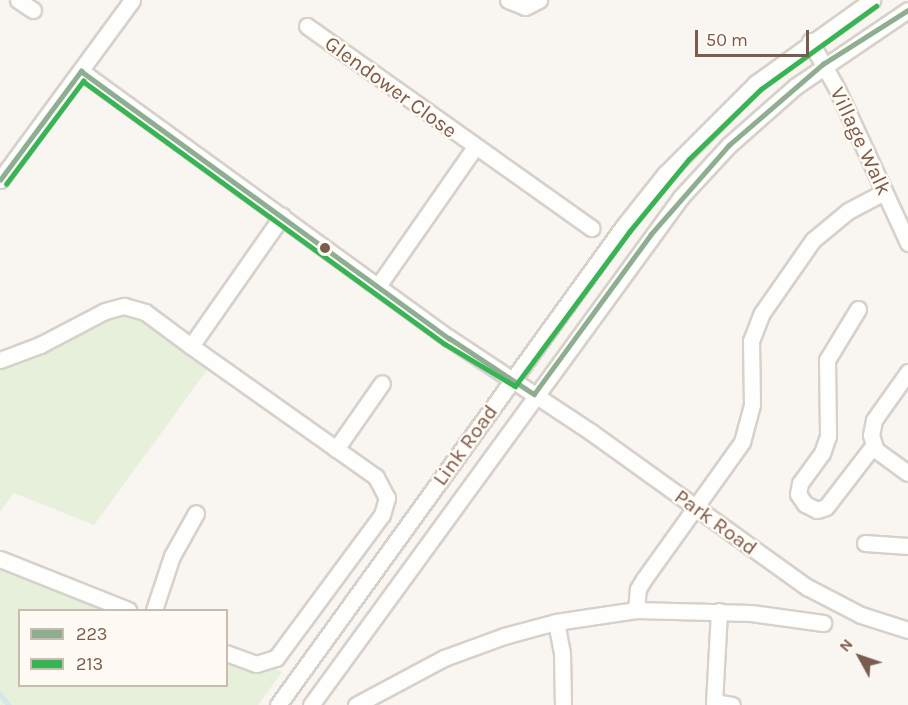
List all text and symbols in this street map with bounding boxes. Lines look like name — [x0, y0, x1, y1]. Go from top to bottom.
scale bar — [698, 18, 812, 56]
text: 50 m — [706, 29, 748, 51]
street label: Glendower Close — [320, 31, 462, 143]
street label: Village Walk — [825, 83, 897, 199]
unlabelled marker — [319, 242, 331, 254]
street label: Link Road — [427, 400, 503, 490]
street label: Park Road — [670, 484, 762, 560]
legend — [18, 609, 228, 687]
text: 223 — [76, 623, 108, 645]
north arrow — [830, 627, 890, 687]
text: N — [835, 635, 857, 656]
text: 213 — [76, 653, 103, 675]

